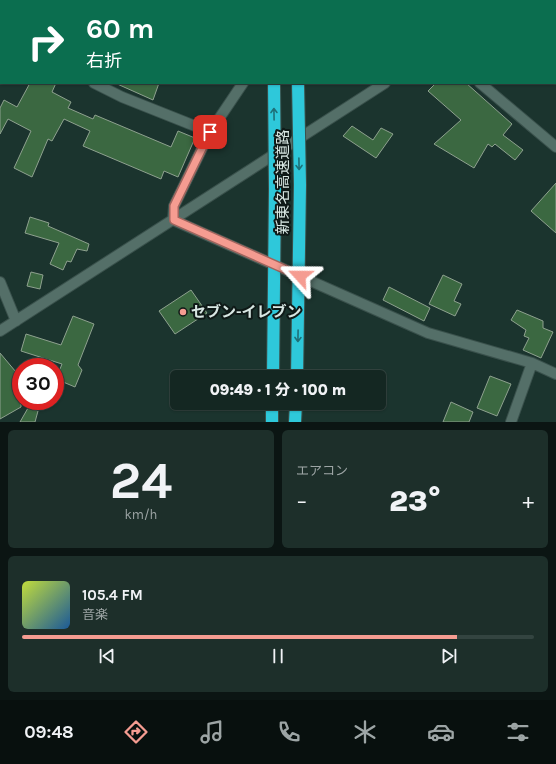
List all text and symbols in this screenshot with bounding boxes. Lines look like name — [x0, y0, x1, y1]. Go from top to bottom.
text: 60 m — [86, 12, 154, 45]
icon: right — [20, 16, 72, 68]
text: 右折 — [86, 50, 122, 72]
one-way arrow — [271, 108, 278, 121]
pin — [193, 115, 227, 149]
icon: arrive — [199, 121, 221, 143]
street label: 新東名高速道路 — [274, 129, 292, 235]
one-way arrow — [295, 157, 303, 170]
position arrow — [279, 255, 321, 297]
place label: セブン-イレブン — [191, 303, 302, 321]
marker: セブン-イレブン — [178, 307, 188, 317]
one-way arrow — [294, 329, 302, 342]
speed limit sign: 30 — [12, 358, 64, 410]
text: 09:49 · 1 分 · 100 m — [210, 381, 346, 399]
text: 24 — [110, 450, 172, 511]
text: エアコン — [296, 463, 348, 478]
text: 23° — [389, 483, 441, 519]
text: − — [296, 488, 308, 514]
text: + — [522, 488, 534, 514]
text: km/h — [125, 507, 157, 522]
text: 105.4 FM — [82, 586, 143, 604]
text: 音楽 — [82, 607, 108, 622]
icon: previous — [96, 645, 118, 667]
icon: pause — [267, 645, 289, 667]
icon: next — [438, 645, 460, 667]
icon: directions — [122, 718, 150, 746]
icon: music — [198, 718, 226, 746]
icon: phone — [275, 718, 303, 746]
icon: climate — [351, 718, 379, 746]
icon: car — [427, 718, 455, 746]
icon: filters — [504, 718, 532, 746]
text: 09:48 — [24, 721, 74, 743]

